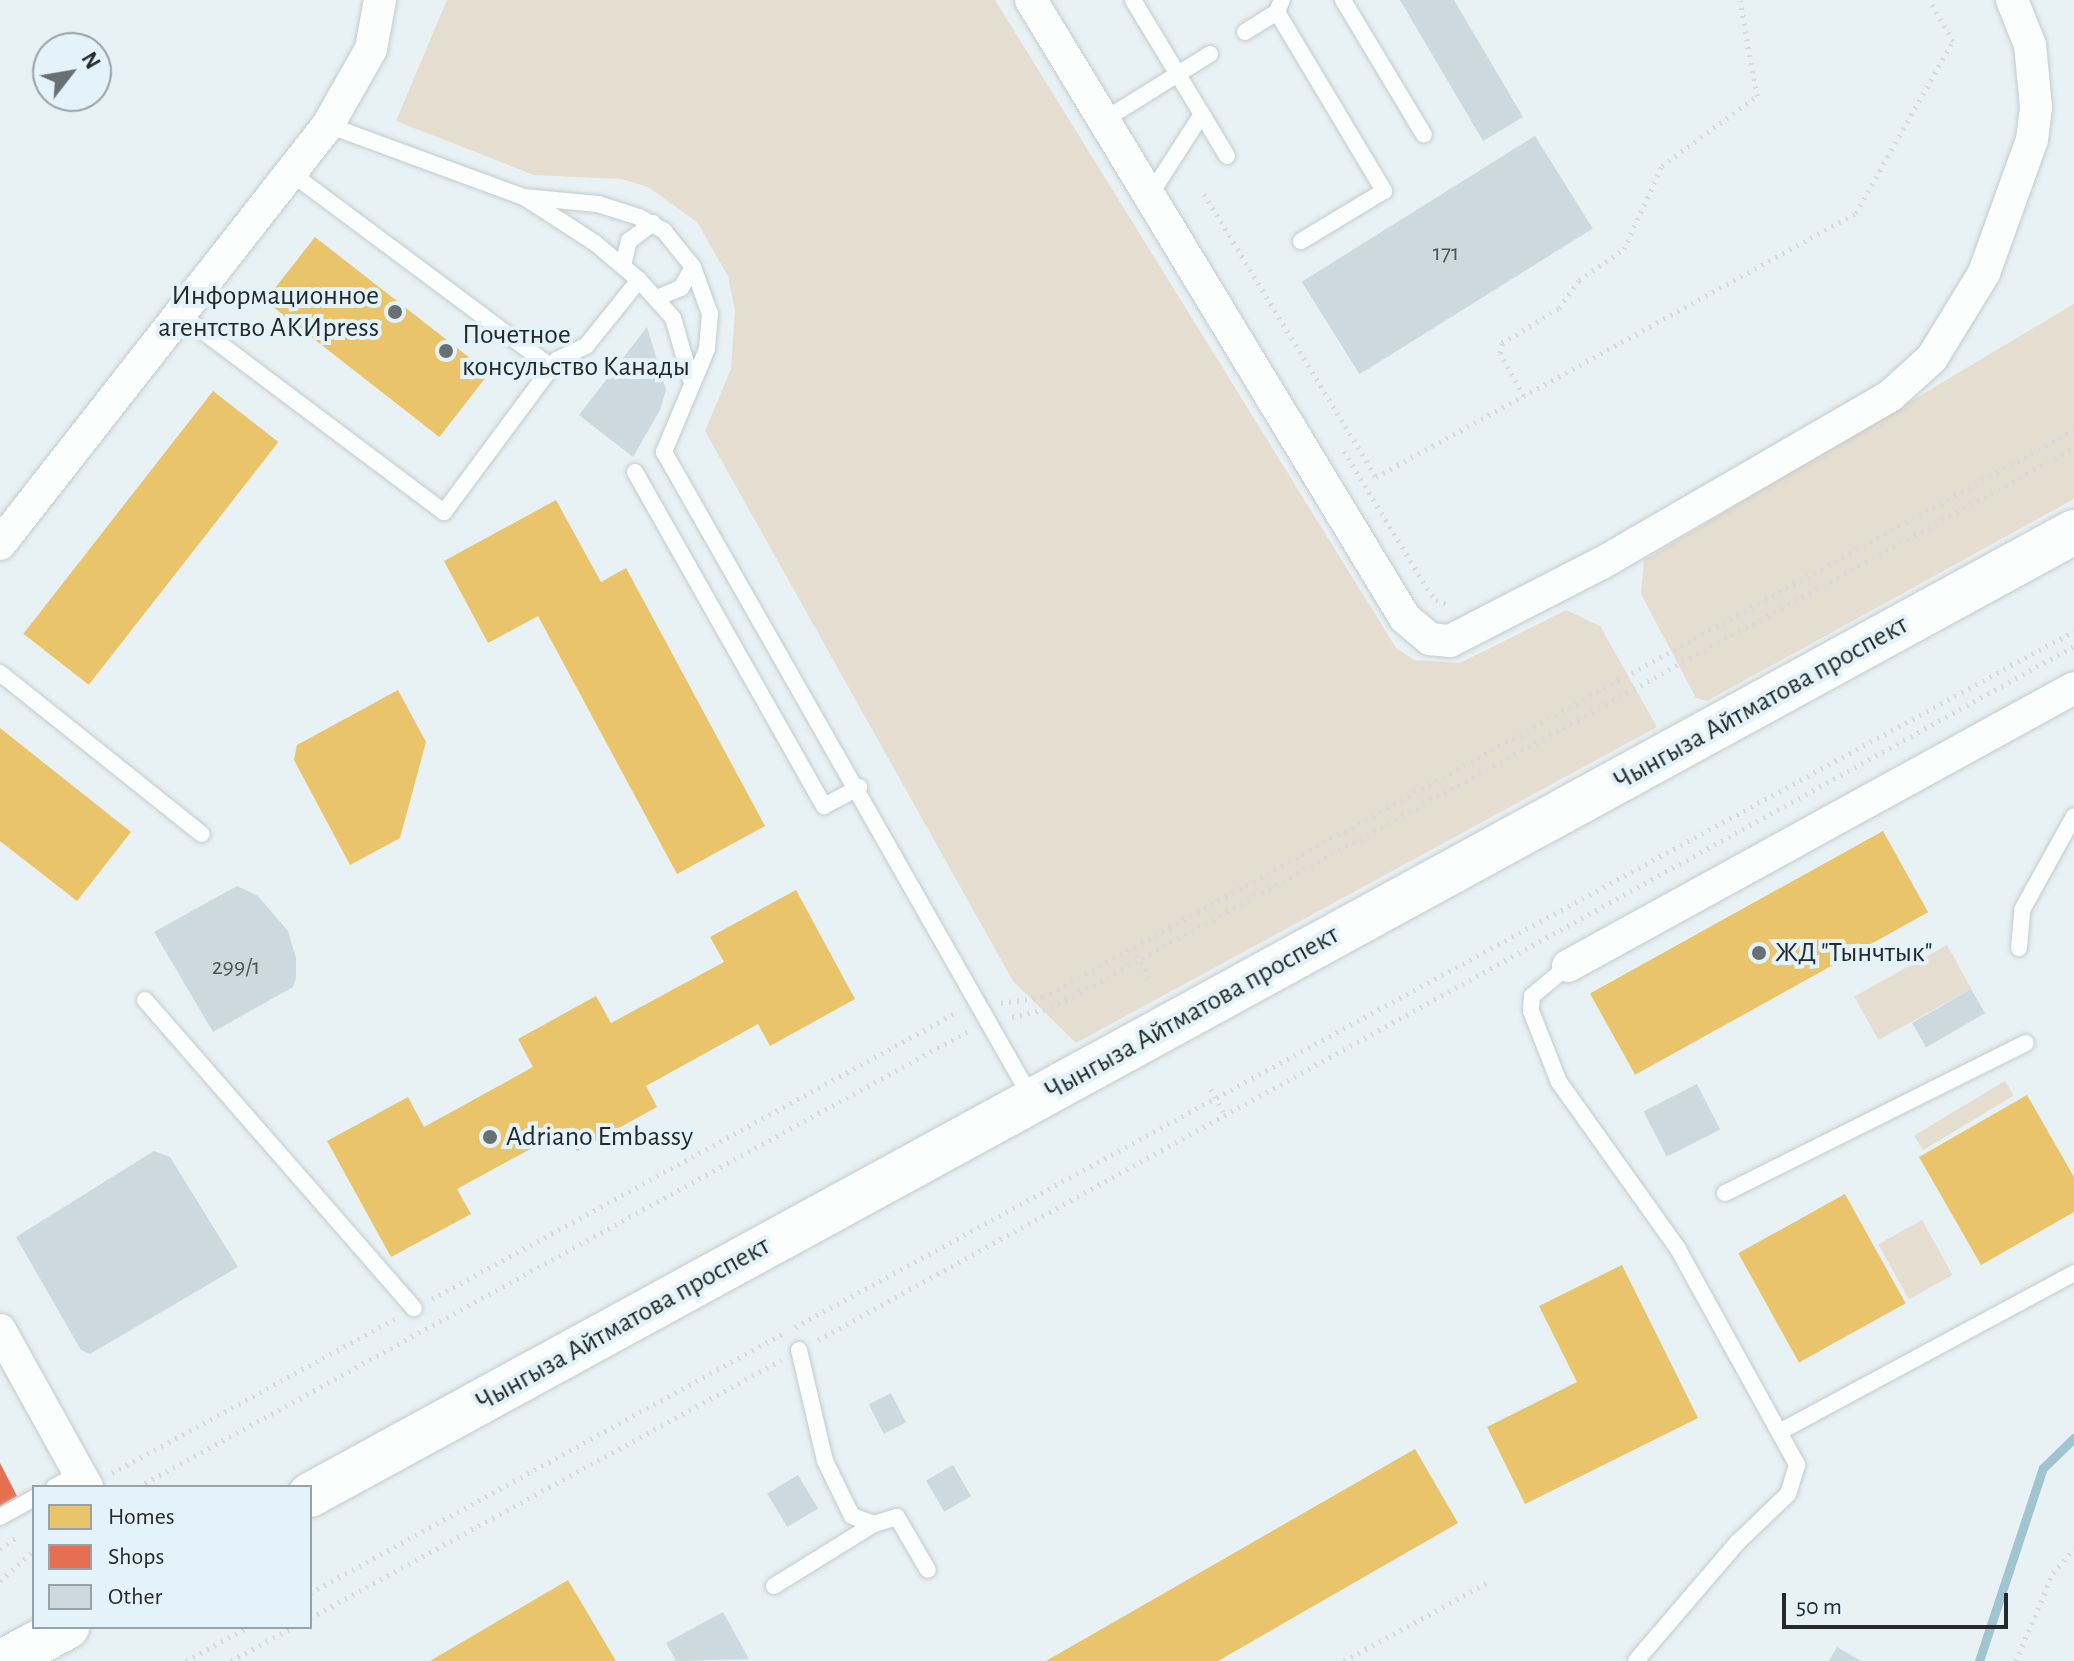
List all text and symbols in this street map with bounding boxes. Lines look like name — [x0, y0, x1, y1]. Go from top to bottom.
north arrow — [32, 32, 112, 112]
text: N — [77, 48, 104, 73]
house number: 171 — [1433, 240, 1459, 268]
place label: Информационное агентство АКИpress — [158, 279, 379, 345]
marker: Информационное агентство АКИpress — [386, 303, 404, 321]
place label: Почетное консульство Канады — [462, 318, 690, 384]
marker: Почетное консульство Канады — [437, 342, 455, 360]
street label: Чынгыза Айтматова проспект — [1608, 608, 1914, 798]
street label: Чынгыза Айтматова проспект — [1039, 918, 1345, 1108]
place label: ЖД "Тынчтык" — [1775, 936, 1932, 970]
marker: ЖД "Тынчтык" — [1750, 944, 1768, 962]
house number: 299/1 — [212, 954, 260, 982]
place label: Adriano Embassy — [506, 1120, 693, 1154]
marker: Adriano Embassy — [481, 1128, 499, 1146]
street label: Чынгыза Айтматова проспект — [470, 1229, 776, 1419]
legend — [32, 1485, 312, 1629]
text: Homes — [108, 1505, 175, 1529]
text: Shops — [108, 1545, 164, 1569]
scale bar — [1786, 1577, 2012, 1627]
text: Other — [108, 1585, 162, 1609]
text: 50 m — [1796, 1595, 1842, 1619]

